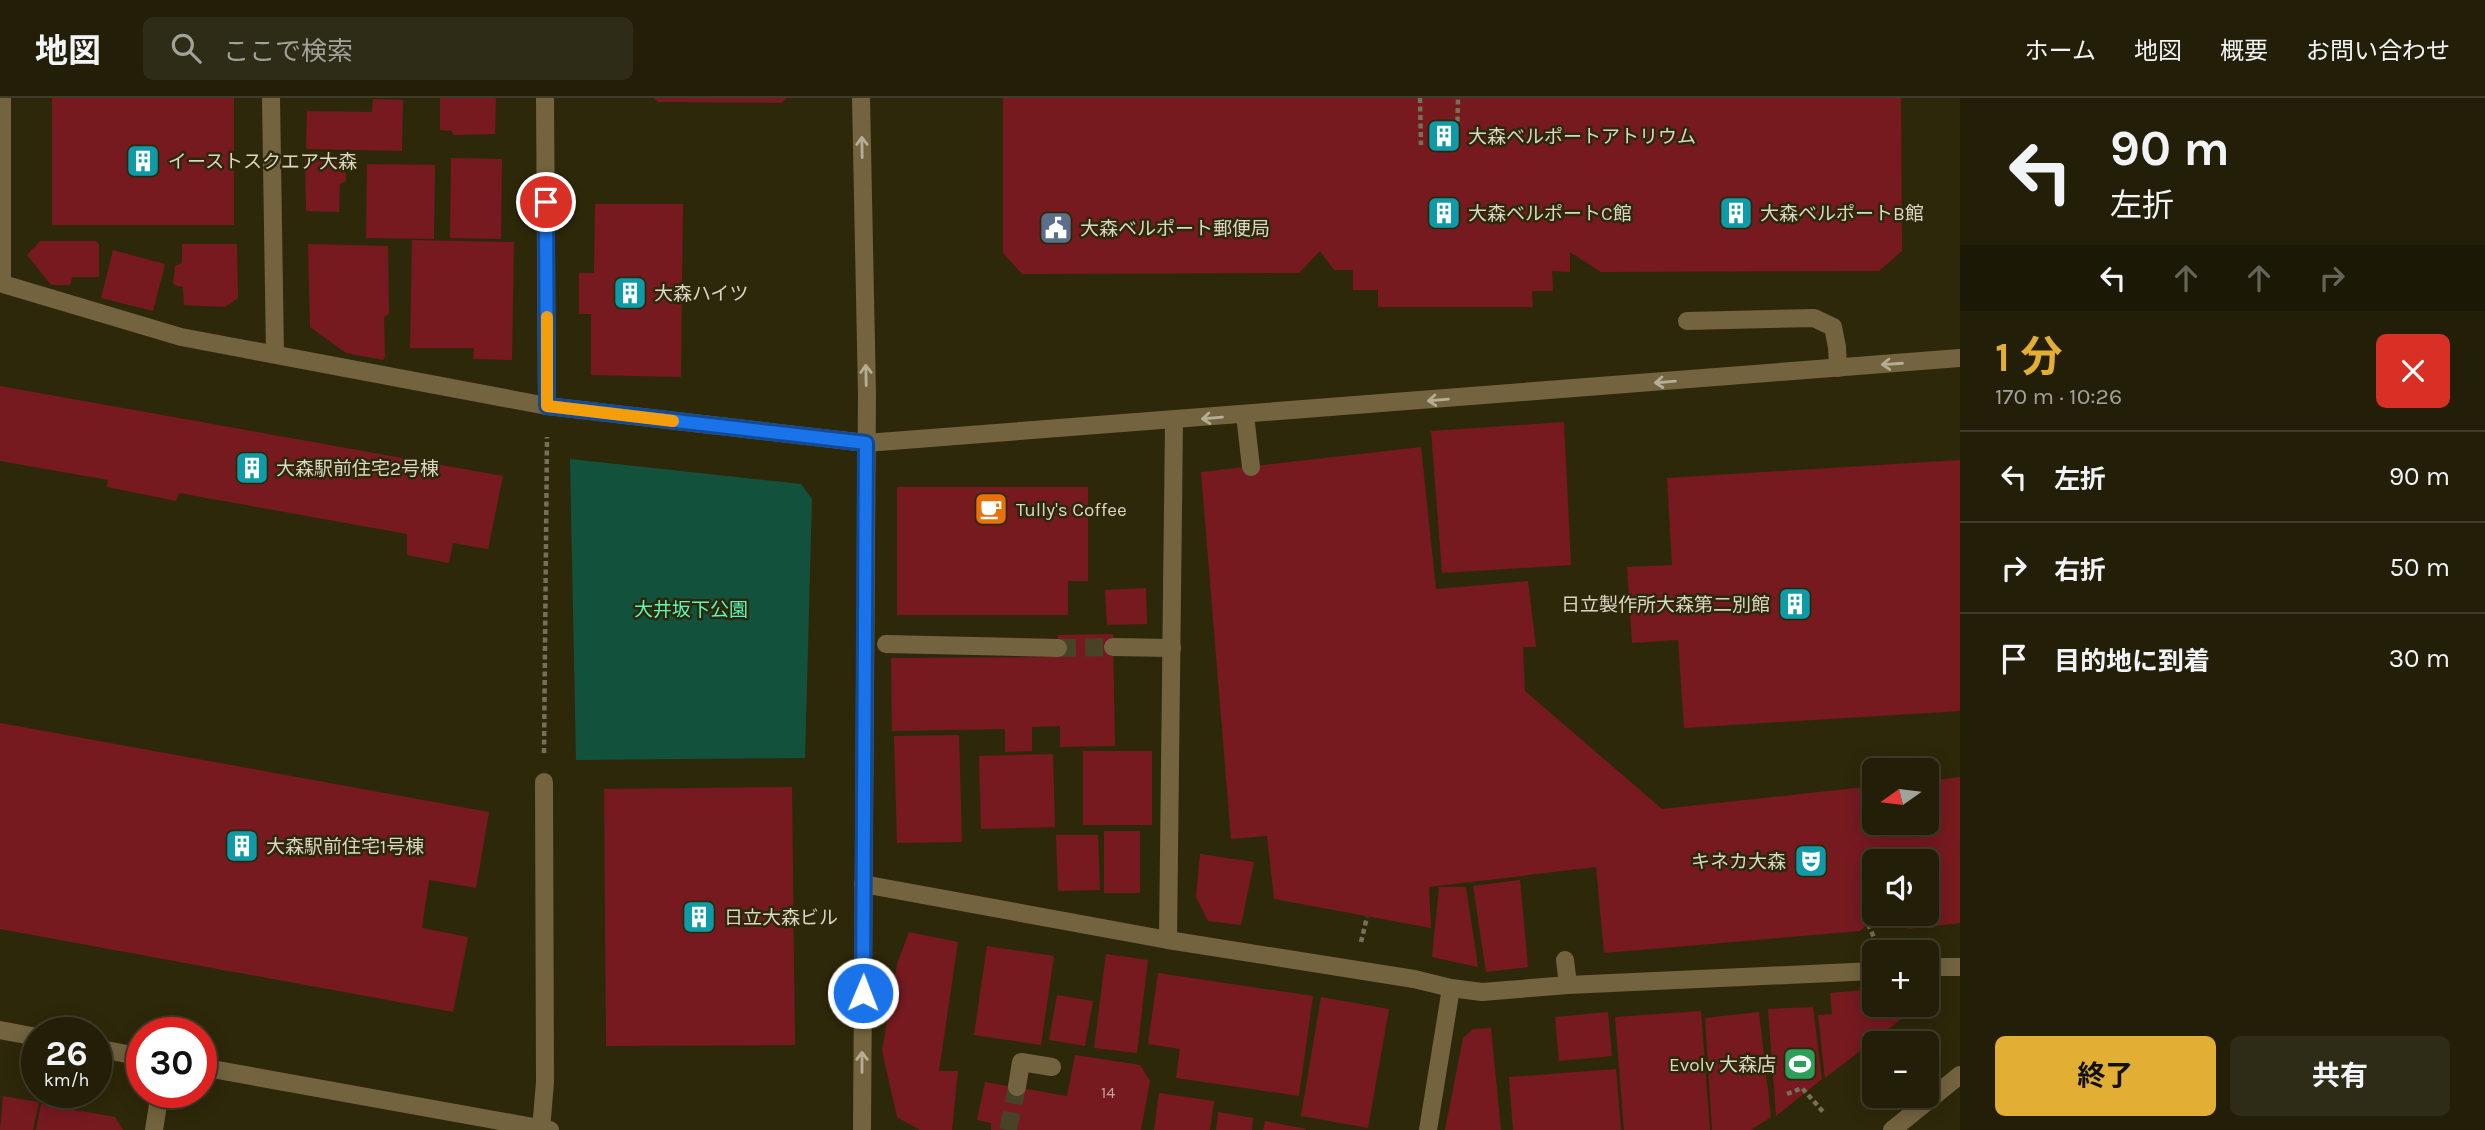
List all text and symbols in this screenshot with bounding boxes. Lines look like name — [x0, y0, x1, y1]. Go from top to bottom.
search box — [143, 17, 633, 80]
icon: search — [167, 29, 205, 67]
text: 地図 — [35, 32, 101, 70]
text: ここで検索 — [223, 36, 353, 67]
text: ホーム — [2025, 37, 2096, 65]
text: 地図 — [2134, 37, 2182, 65]
text: 概要 — [2220, 37, 2268, 65]
text: お問い合わせ — [2306, 37, 2450, 65]
building icon: 大森ベルポートアトリウム — [1425, 117, 1463, 155]
text: 90 m — [2110, 120, 2230, 177]
place label: 大森ベルポートアトリウム — [1468, 126, 1696, 148]
icon: left — [1995, 126, 2086, 217]
one-way arrow — [856, 136, 869, 159]
building icon: イーストスクエア大森 — [124, 142, 162, 180]
place label: イーストスクエア大森 — [168, 151, 357, 173]
pin — [516, 172, 576, 232]
icon: arrive — [527, 183, 565, 221]
text: 左折 — [2110, 187, 2174, 224]
building icon: 大森ベルポートC館 — [1425, 194, 1463, 232]
building icon: 大森ベルポートB館 — [1717, 194, 1755, 232]
place label: 大森ベルポートC館 — [1468, 203, 1632, 225]
place label: 大森ベルポートB館 — [1760, 203, 1924, 225]
public building icon: 大森ベルポート郵便局 — [1037, 209, 1075, 247]
place label: 大森ベルポート郵便局 — [1080, 218, 1270, 240]
icon: left — [2094, 259, 2132, 297]
icon: ahead — [2167, 259, 2205, 297]
icon: ahead — [2240, 259, 2278, 297]
icon: right — [2313, 259, 2351, 297]
building icon: 大森ハイツ — [611, 274, 649, 312]
place label: 大森ハイツ — [654, 283, 749, 305]
text: 1 分 — [1995, 332, 2063, 382]
button: close — [2376, 334, 2450, 408]
one-way arrow — [1881, 358, 1904, 371]
one-way arrow — [859, 364, 873, 387]
one-way arrow — [1654, 376, 1677, 389]
text: 170 m · 10:26 — [1995, 383, 2122, 410]
one-way arrow — [1428, 394, 1450, 407]
one-way arrow — [1201, 412, 1223, 425]
building icon: 大森駅前住宅2号棟 — [233, 449, 271, 487]
place label: 大森駅前住宅2号棟 — [276, 458, 439, 480]
icon: left — [1995, 458, 2033, 496]
text: 90 m — [2389, 461, 2450, 492]
text: 左折 — [2054, 464, 2106, 495]
cafe icon: Tully's Coffee — [972, 490, 1010, 528]
place label: Tully's Coffee — [1016, 499, 1127, 521]
icon: right — [1995, 549, 2033, 587]
text: 50 m — [2389, 552, 2450, 583]
text: 右折 — [2054, 555, 2106, 586]
building icon: 日立製作所大森第二別館 — [1776, 585, 1814, 623]
place label: 日立製作所大森第二別館 — [1561, 594, 1770, 616]
park label: 大井坂下公園 — [634, 599, 748, 621]
icon: arrive — [1995, 640, 2033, 678]
text: 30 m — [2389, 643, 2450, 674]
text: 目的地に到着 — [2054, 646, 2210, 677]
north arrow — [1862, 758, 1939, 835]
map controls — [1862, 758, 1939, 1108]
building icon: 大森駅前住宅1号棟 — [223, 827, 261, 865]
place label: 大森駅前住宅1号棟 — [266, 836, 424, 858]
theatre icon: キネカ大森 — [1792, 842, 1830, 880]
button: sound — [1862, 849, 1939, 926]
place label: キネカ大森 — [1691, 851, 1786, 873]
building icon: 日立大森ビル — [680, 898, 718, 936]
place label: 日立大森ビル — [724, 907, 838, 929]
button: + — [1862, 940, 1939, 1017]
position arrow — [826, 956, 900, 1030]
speed limit sign: 30 — [126, 1017, 217, 1108]
button: − — [1862, 1031, 1939, 1108]
text: 26 — [45, 1033, 88, 1074]
button: 終了 — [1995, 1036, 2216, 1116]
button: 共有 — [2230, 1036, 2450, 1116]
sports icon: Evolv 大森店 — [1781, 1045, 1819, 1083]
one-way arrow — [855, 1051, 869, 1074]
place label: Evolv 大森店 — [1669, 1054, 1776, 1076]
text: km/h — [44, 1069, 89, 1091]
house number: 14 — [1101, 1083, 1115, 1102]

